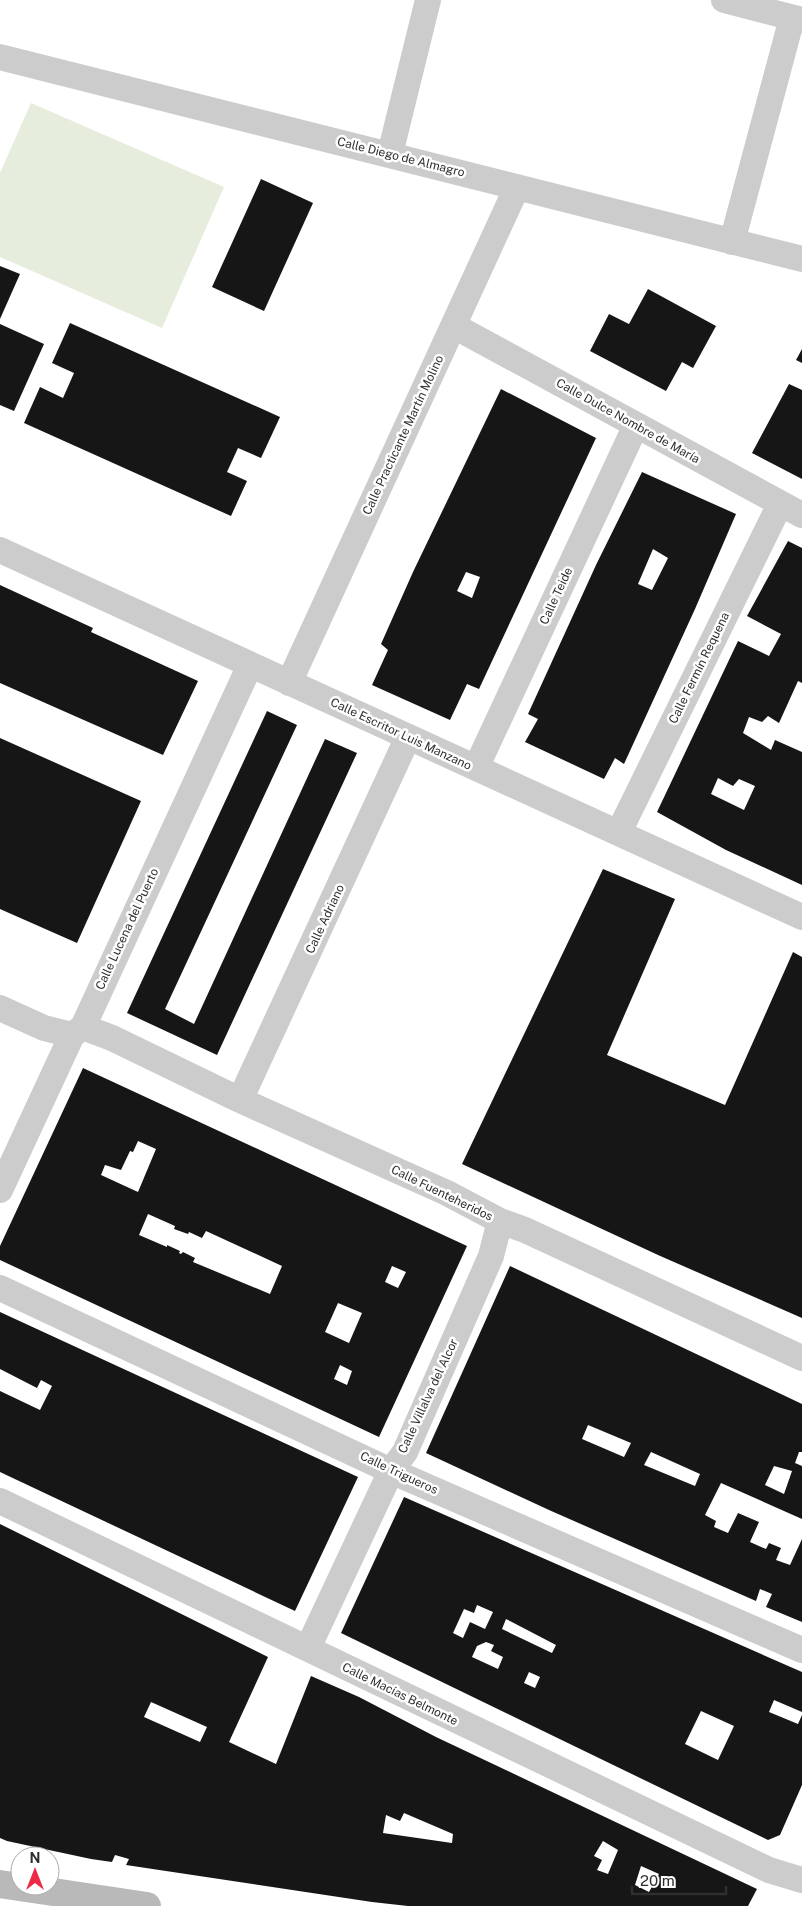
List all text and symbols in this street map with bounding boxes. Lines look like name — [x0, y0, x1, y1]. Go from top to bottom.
street label: Calle Diego de Almagro — [336, 134, 466, 180]
street label: Calle Practicante Martín Molino — [360, 353, 446, 517]
street label: Calle Dulce Nombre de María — [554, 376, 702, 466]
street label: Calle Teide — [537, 565, 575, 627]
street label: Calle Fermín Requena — [666, 610, 732, 726]
street label: Calle Escritor Luis Manzano — [328, 695, 474, 773]
street label: Calle Lucena del Puerto — [93, 866, 161, 992]
street label: Calle Adriano — [303, 882, 347, 956]
street label: Calle Fuenteheridos — [389, 1162, 495, 1224]
street label: Calle Villalva del Alcor — [395, 1336, 461, 1456]
street label: Calle Trigueros — [358, 1449, 440, 1497]
street label: Calle Macías Belmonte — [340, 1660, 460, 1728]
north arrow — [10, 1846, 60, 1896]
text: N — [30, 1850, 40, 1866]
scale bar — [632, 1864, 726, 1896]
text: 20 m — [640, 1872, 675, 1889]

